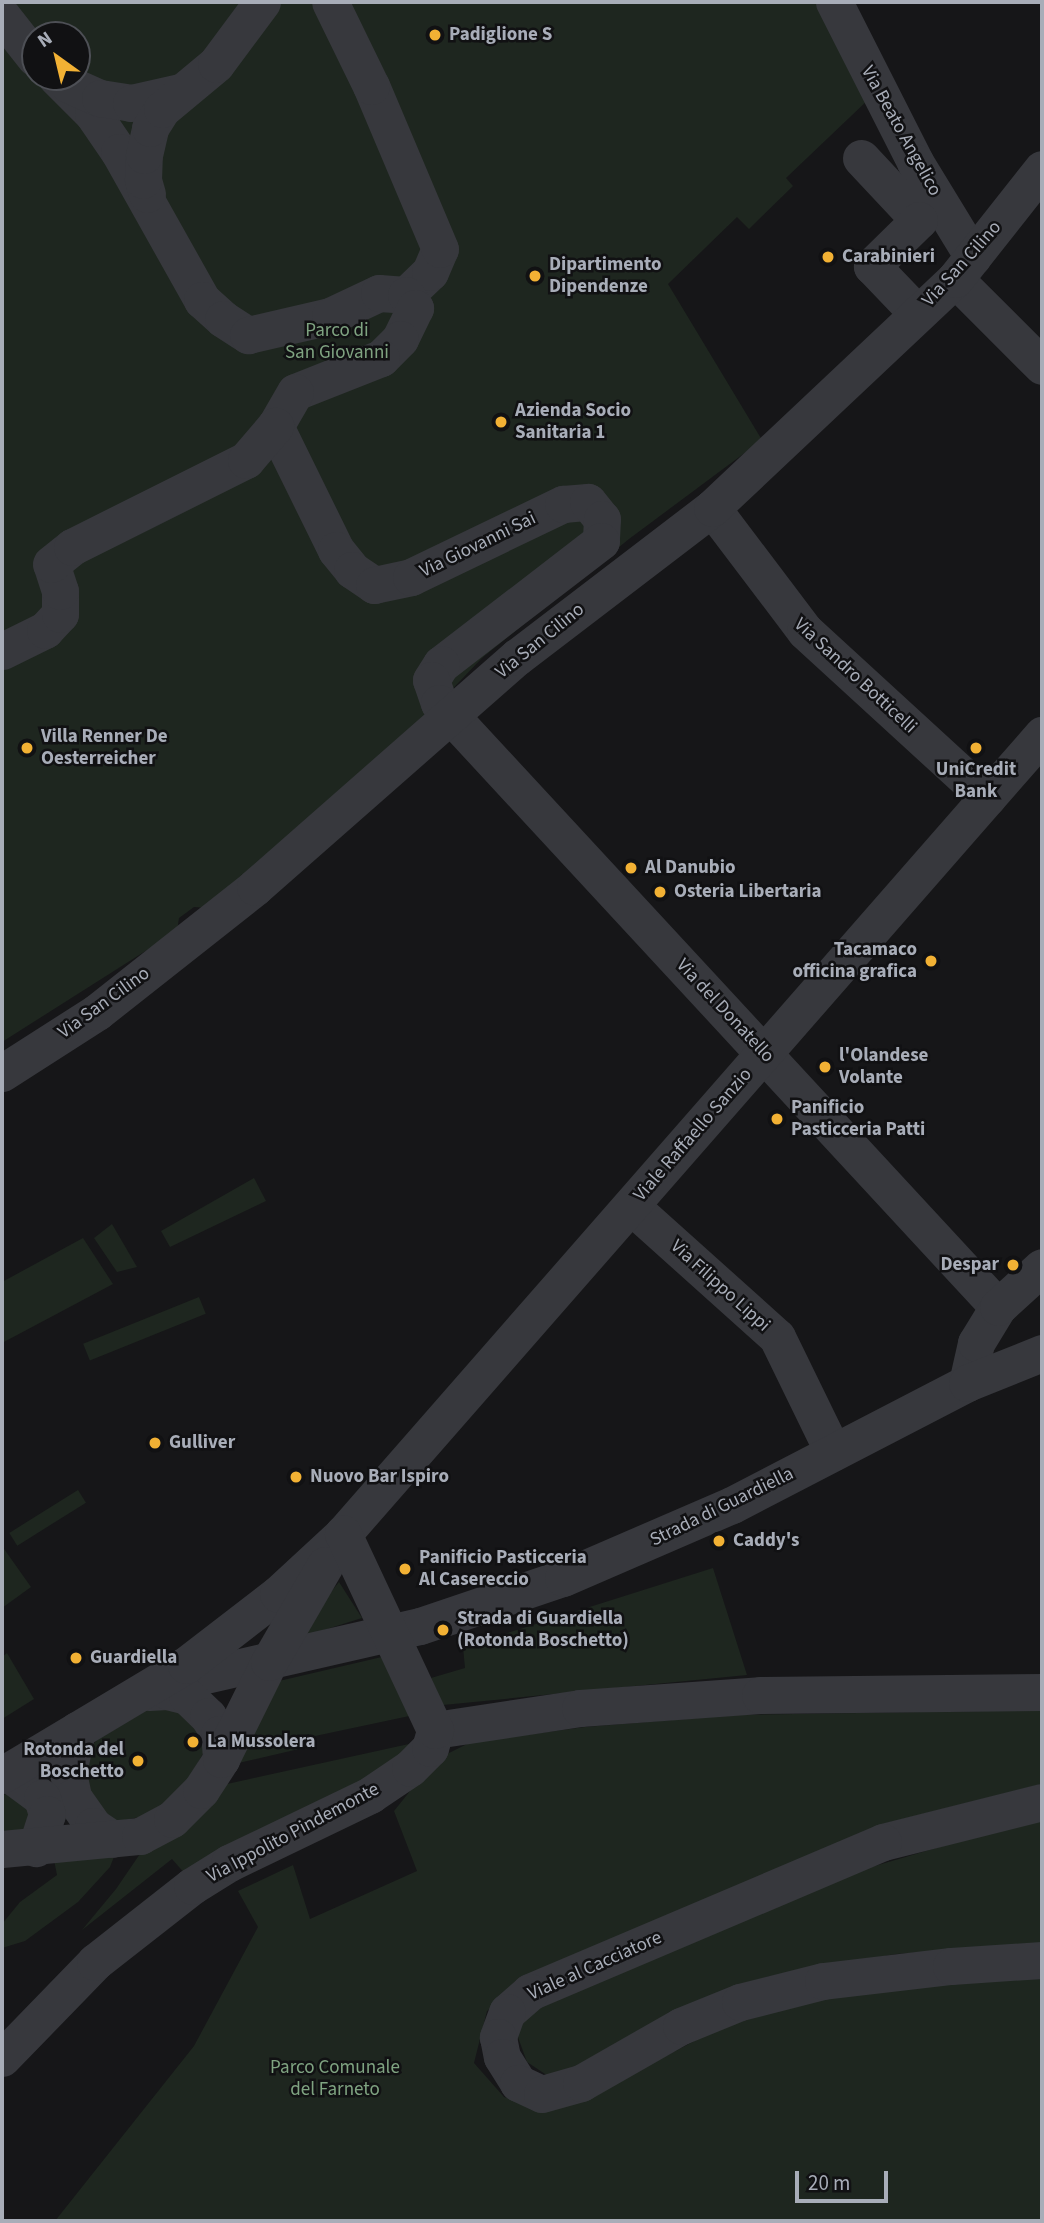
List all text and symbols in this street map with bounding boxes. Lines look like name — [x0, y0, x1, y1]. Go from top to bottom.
north arrow — [21, 21, 91, 91]
place label: Padiglione S — [449, 24, 552, 46]
text: N — [32, 25, 58, 55]
marker: Padiglione S — [427, 27, 443, 43]
street label: Via Beato Angelico — [856, 62, 946, 200]
street label: Via San Cilino — [918, 216, 1006, 312]
place label: Carabinieri — [842, 246, 935, 268]
marker: Carabinieri — [820, 249, 836, 265]
place label: Dipartimento Dipendenze — [549, 254, 662, 298]
marker: Dipartimento Dipendenze — [527, 268, 543, 284]
park label: Parco di San Giovanni — [285, 320, 389, 364]
place label: Azienda Socio Sanitaria 1 — [515, 400, 631, 444]
marker: Azienda Socio Sanitaria 1 — [493, 414, 509, 430]
street label: Via Giovanni Sai — [416, 507, 540, 583]
street label: Via San Cilino — [491, 598, 589, 684]
street label: Via Sandro Botticelli — [789, 613, 921, 739]
place label: Villa Renner De Oesterreicher — [41, 726, 168, 770]
marker: Villa Renner De Oesterreicher — [19, 740, 35, 756]
marker: UniCredit Bank — [968, 740, 984, 756]
place label: UniCredit Bank — [936, 759, 1016, 803]
place label: Al Danubio — [645, 857, 736, 879]
marker: Al Danubio — [623, 860, 639, 876]
place label: Osteria Libertaria — [674, 881, 822, 903]
marker: Osteria Libertaria — [652, 884, 668, 900]
place label: Tacamaco officina grafica — [792, 939, 917, 983]
marker: Tacamaco officina grafica — [923, 953, 939, 969]
street label: Via del Donatello — [671, 954, 779, 1068]
street label: Via San Cilino — [54, 962, 154, 1044]
place label: l'Olandese Volante — [839, 1045, 928, 1089]
marker: l'Olandese Volante — [817, 1059, 833, 1075]
street label: Viale Raffaello Sanzio — [629, 1064, 757, 1206]
place label: Panificio Pasticceria Patti — [791, 1097, 925, 1141]
marker: Panificio Pasticceria Patti — [769, 1111, 785, 1127]
street label: Via Filippo Lippi — [665, 1235, 775, 1337]
place label: Despar — [940, 1254, 999, 1276]
marker: Despar — [1005, 1257, 1021, 1273]
place label: Gulliver — [169, 1432, 235, 1454]
marker: Gulliver — [147, 1435, 163, 1451]
street label: Strada di Guardiella — [647, 1462, 797, 1552]
place label: Nuovo Bar Ispiro — [310, 1466, 449, 1488]
marker: Nuovo Bar Ispiro — [288, 1469, 304, 1485]
place label: Caddy's — [733, 1530, 799, 1552]
marker: Caddy's — [711, 1533, 727, 1549]
place label: Panificio Pasticceria Al Casereccio — [419, 1547, 587, 1591]
marker: Panificio Pasticceria Al Casereccio — [397, 1561, 413, 1577]
place label: Strada di Guardiella (Rotonda Boschetto) — [457, 1608, 629, 1652]
marker: Strada di Guardiella (Rotonda Boschetto) — [435, 1622, 451, 1638]
place label: Guardiella — [90, 1647, 177, 1669]
marker: Guardiella — [68, 1650, 84, 1666]
place label: La Mussolera — [207, 1731, 316, 1753]
marker: La Mussolera — [185, 1734, 201, 1750]
place label: Rotonda del Boschetto — [23, 1739, 124, 1783]
marker: Rotonda del Boschetto — [130, 1753, 146, 1769]
street label: Via Ippolito Pindemonte — [203, 1778, 383, 1888]
street label: Viale al Cacciatore — [525, 1926, 665, 2006]
park label: Parco Comunale del Farneto — [270, 2057, 400, 2101]
scale bar — [799, 2156, 892, 2200]
text: 20 m — [808, 2168, 850, 2198]

